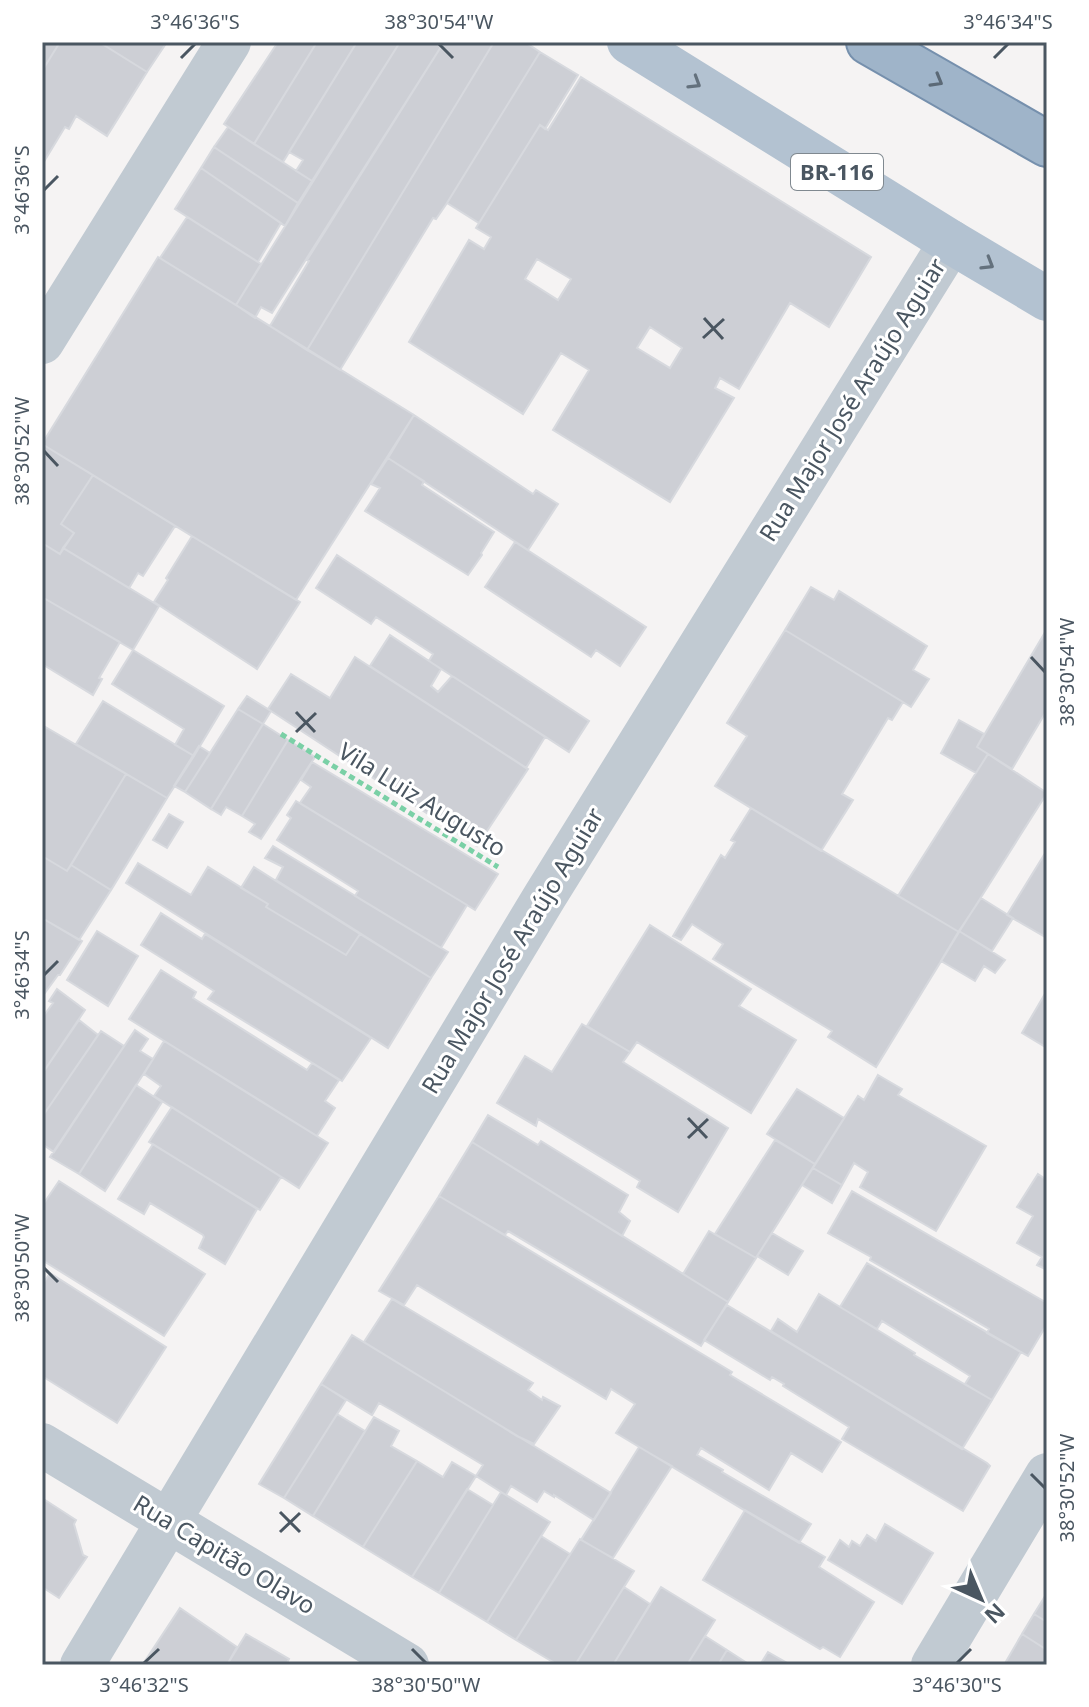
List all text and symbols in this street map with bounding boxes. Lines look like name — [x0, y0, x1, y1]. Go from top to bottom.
text: 3°46'36"S — [150, 8, 240, 35]
text: 38°30'54"W — [385, 8, 494, 35]
text: 3°46'34"S — [963, 8, 1053, 35]
one-way arrow — [928, 71, 942, 87]
one-way arrow — [686, 74, 701, 89]
text: 3°46'36"S — [8, 145, 35, 235]
road number: BR-116 — [791, 154, 883, 190]
street label: Rua Major José Araújo Aguiar — [751, 251, 953, 547]
one-way arrow — [979, 254, 994, 270]
text: 38°30'52"W — [8, 396, 35, 505]
text: 38°30'54"W — [1053, 617, 1080, 726]
street label: Vila Luiz Augusto — [333, 734, 513, 864]
street label: Rua Major José Araújo Aguiar — [413, 801, 610, 1099]
text: 3°46'34"S — [8, 930, 35, 1020]
text: 38°30'50"W — [8, 1213, 35, 1322]
text: 38°30'52"W — [1053, 1433, 1080, 1542]
street label: Rua Capitão Olavo — [128, 1486, 322, 1621]
north arrow — [941, 1559, 1021, 1639]
text: N — [979, 1597, 1012, 1631]
text: 3°46'32"S — [99, 1671, 189, 1698]
text: 38°30'50"W — [372, 1671, 481, 1698]
text: 3°46'30"S — [912, 1671, 1002, 1698]

